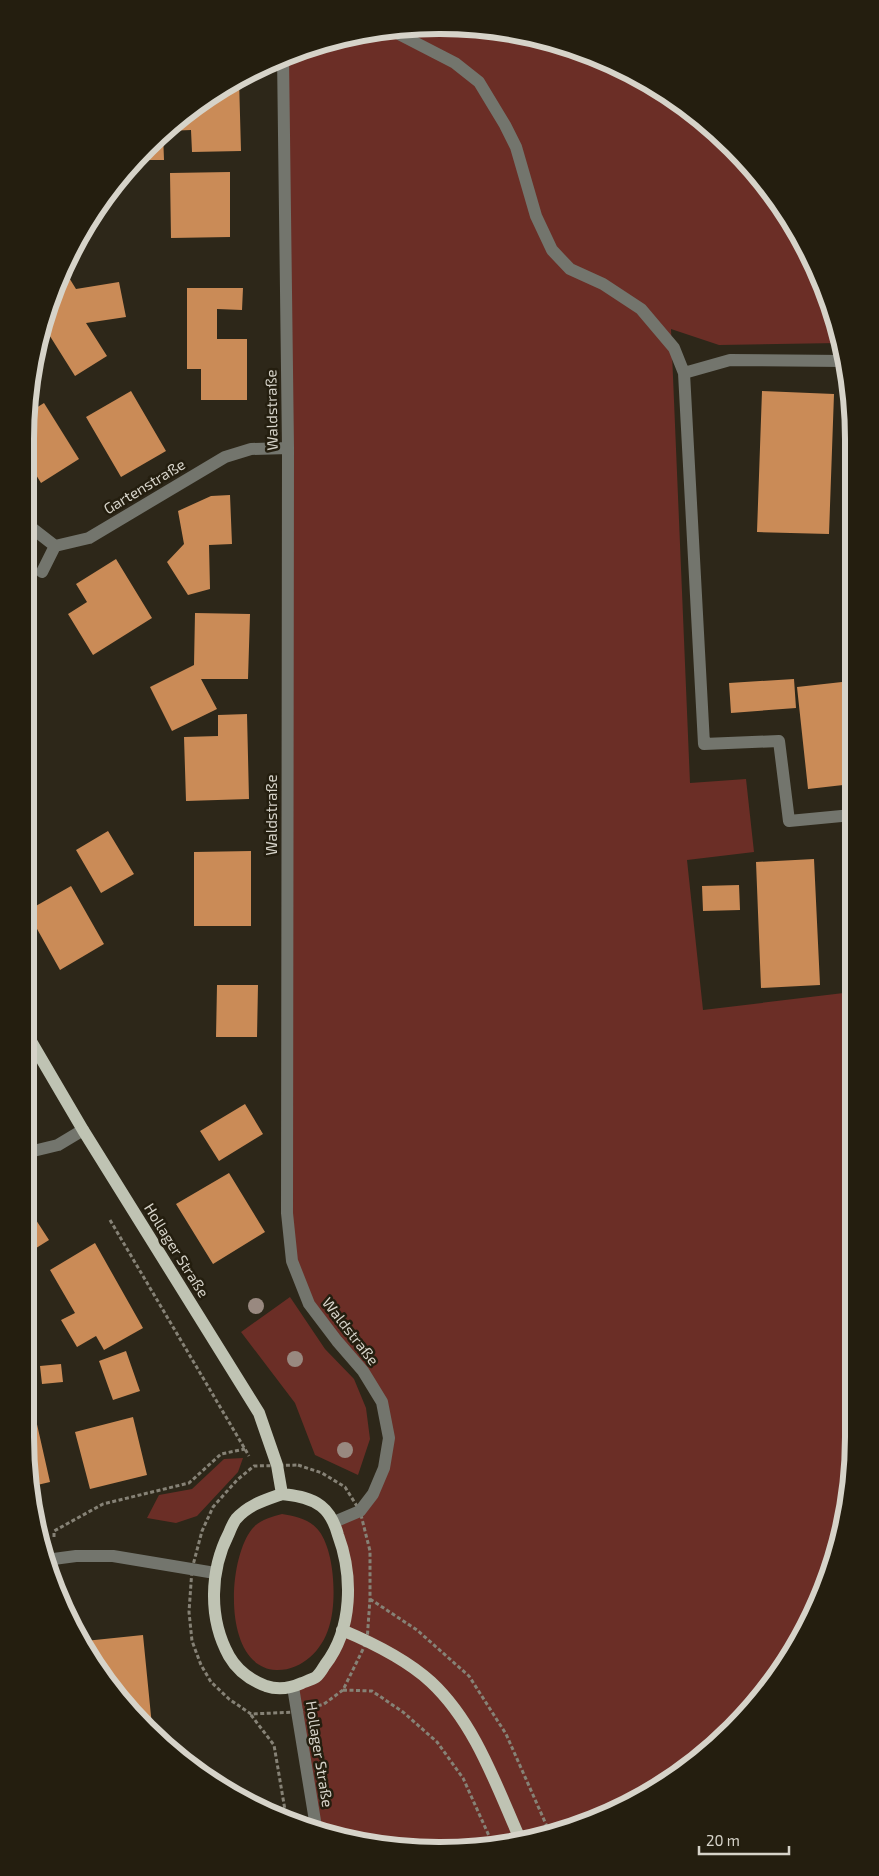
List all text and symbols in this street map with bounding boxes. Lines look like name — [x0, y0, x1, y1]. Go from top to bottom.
street label: Waldstraße — [261, 369, 281, 451]
street label: Gartenstraße — [100, 455, 188, 517]
street label: Waldstraße — [262, 774, 280, 856]
street label: Hollager Straße — [141, 1200, 213, 1300]
street label: Waldstraße — [319, 1294, 383, 1368]
street label: Hollager Straße — [303, 1699, 337, 1809]
scale bar — [699, 1824, 789, 1856]
text: 20 m — [706, 1831, 740, 1849]

